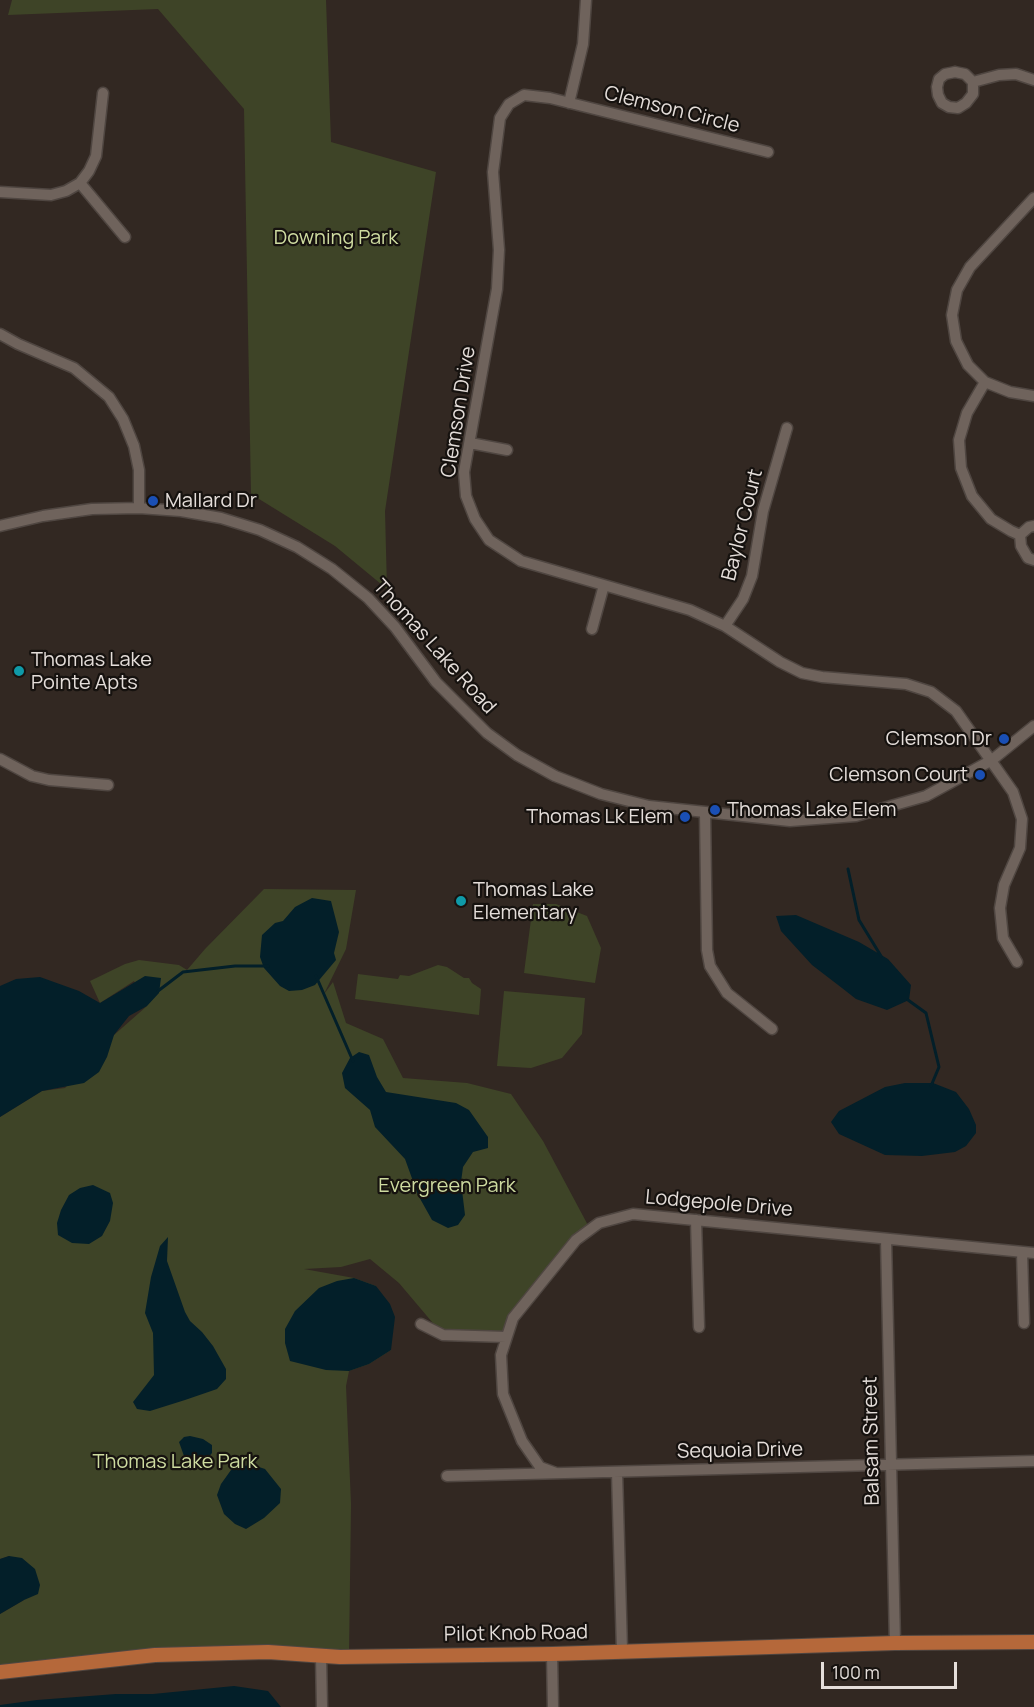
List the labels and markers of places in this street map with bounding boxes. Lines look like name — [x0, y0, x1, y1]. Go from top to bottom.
place label: Mallard Dr — [165, 489, 257, 513]
marker: Mallard Dr — [146, 494, 160, 508]
place label: Thomas Lake Pointe Apts — [31, 648, 152, 695]
marker: Thomas Lake Pointe Apts — [12, 664, 26, 678]
place label: Clemson Dr — [886, 727, 992, 751]
marker: Clemson Dr — [997, 732, 1011, 746]
place label: Clemson Court — [829, 763, 968, 787]
marker: Clemson Court — [973, 768, 987, 782]
place label: Thomas Lake Elem — [727, 798, 896, 822]
marker: Thomas Lake Elem — [708, 803, 722, 817]
place label: Thomas Lk Elem — [526, 805, 673, 829]
marker: Thomas Lk Elem — [678, 810, 692, 824]
place label: Thomas Lake Elementary — [473, 878, 594, 925]
marker: Thomas Lake Elementary — [454, 894, 468, 908]

